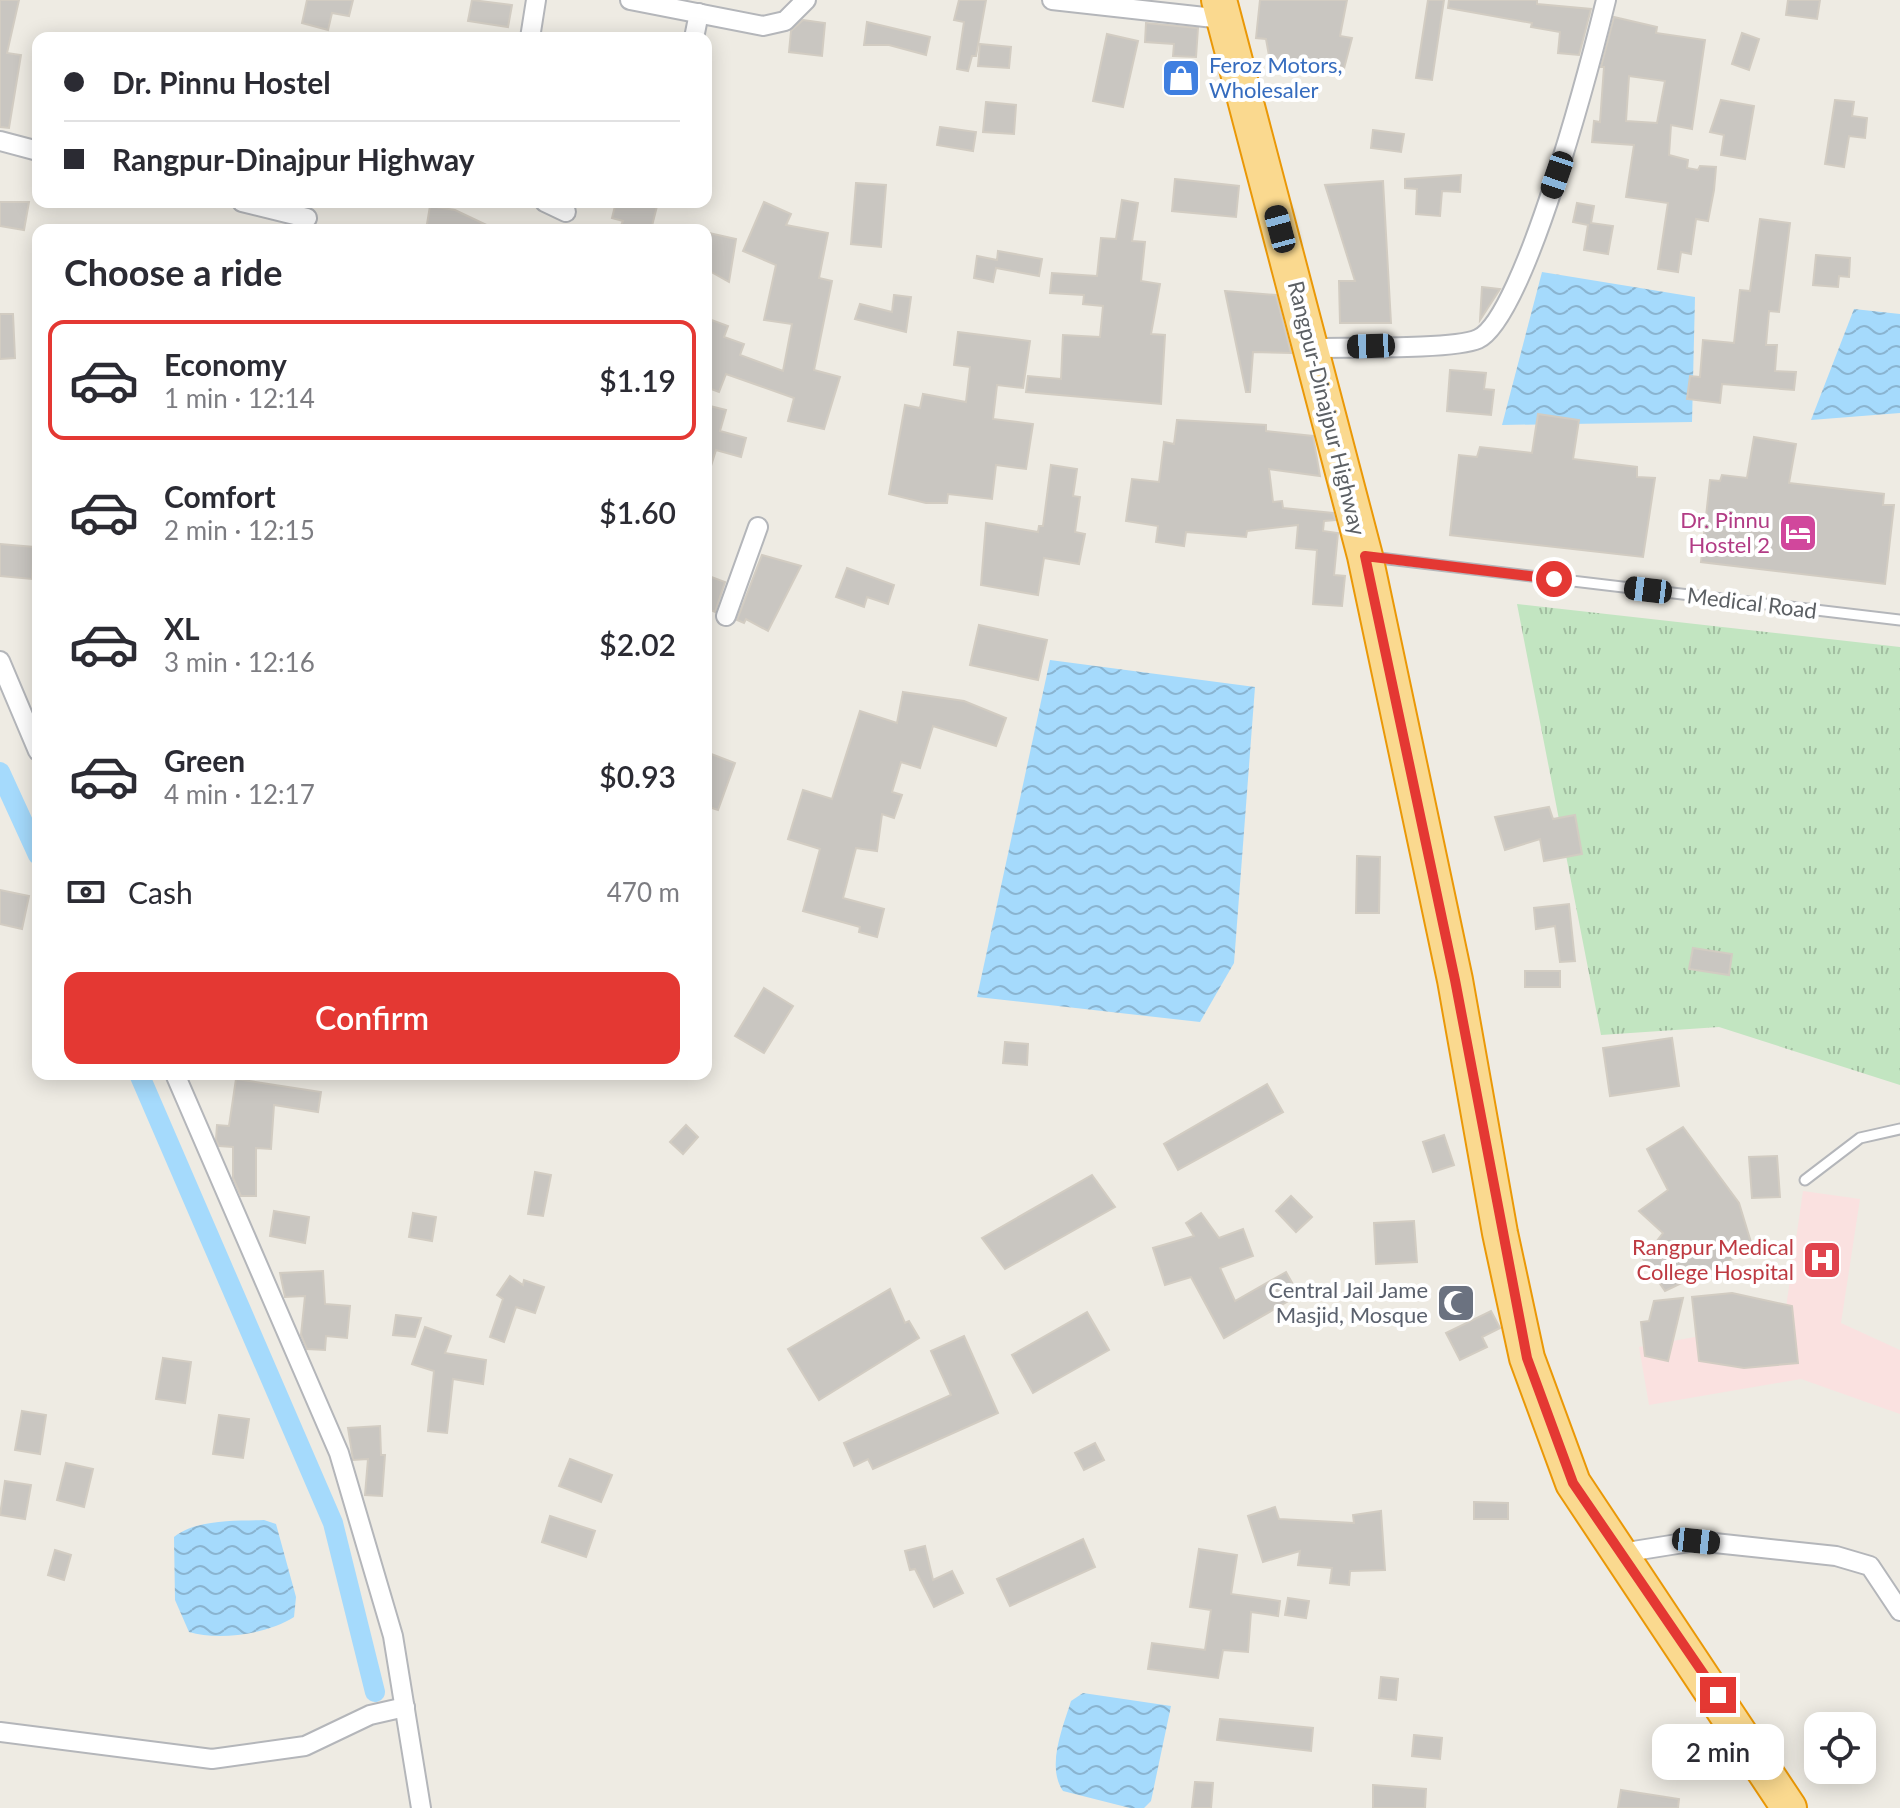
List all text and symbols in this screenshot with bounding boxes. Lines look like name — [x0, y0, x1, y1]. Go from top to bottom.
place label: Feroz Motors, Wholesaler — [1209, 51, 1343, 103]
shop icon: Feroz Motors, Wholesaler — [1160, 57, 1202, 99]
text: Dr. Pinnu Hostel — [112, 64, 331, 100]
text: Rangpur-Dinajpur Highway — [112, 141, 475, 177]
car — [1538, 148, 1576, 202]
car — [1262, 203, 1298, 255]
text: Choose a ride — [64, 250, 283, 294]
street label: Rangpur-Dinajpur Highway — [1283, 278, 1372, 539]
car — [1347, 333, 1395, 359]
icon: car — [68, 344, 140, 416]
text: Economy — [164, 346, 287, 382]
text: $1.19 — [599, 362, 676, 398]
text: 1 min · 12:14 — [164, 382, 315, 414]
icon: car — [68, 476, 140, 548]
text: Comfort — [164, 478, 276, 514]
text: $1.60 — [599, 494, 676, 530]
place label: Dr. Pinnu Hostel 2 — [1680, 506, 1770, 558]
hotel icon: Dr. Pinnu Hostel 2 — [1777, 512, 1819, 554]
text: 2 min · 12:15 — [164, 514, 315, 546]
route start — [1536, 561, 1572, 597]
car — [1623, 575, 1673, 605]
street label: Medical Road — [1686, 581, 1818, 624]
icon: car — [68, 608, 140, 680]
text: XL — [164, 610, 200, 646]
text: $2.02 — [599, 626, 676, 662]
text: 3 min · 12:16 — [164, 646, 315, 678]
icon: car — [68, 740, 140, 812]
text: Green — [164, 742, 245, 778]
text: $0.93 — [599, 758, 676, 794]
text: 4 min · 12:17 — [164, 778, 315, 810]
icon: cash — [64, 870, 108, 914]
text: Cash — [128, 874, 193, 910]
text: 470 m — [607, 876, 680, 908]
button: Confirm — [64, 972, 680, 1064]
place label: Rangpur Medical College Hospital — [1632, 1233, 1794, 1285]
hospital icon: Rangpur Medical College Hospital — [1801, 1239, 1843, 1281]
place label: Central Jail Jame Masjid, Mosque — [1268, 1276, 1428, 1328]
mosque icon: Central Jail Jame Masjid, Mosque — [1435, 1282, 1477, 1324]
car — [1671, 1527, 1721, 1555]
route end — [1700, 1677, 1736, 1713]
map controls — [1804, 1712, 1876, 1784]
button: locate — [1804, 1712, 1876, 1784]
callout: 2 min — [1652, 1723, 1784, 1779]
text: 2 min — [1686, 1736, 1750, 1768]

